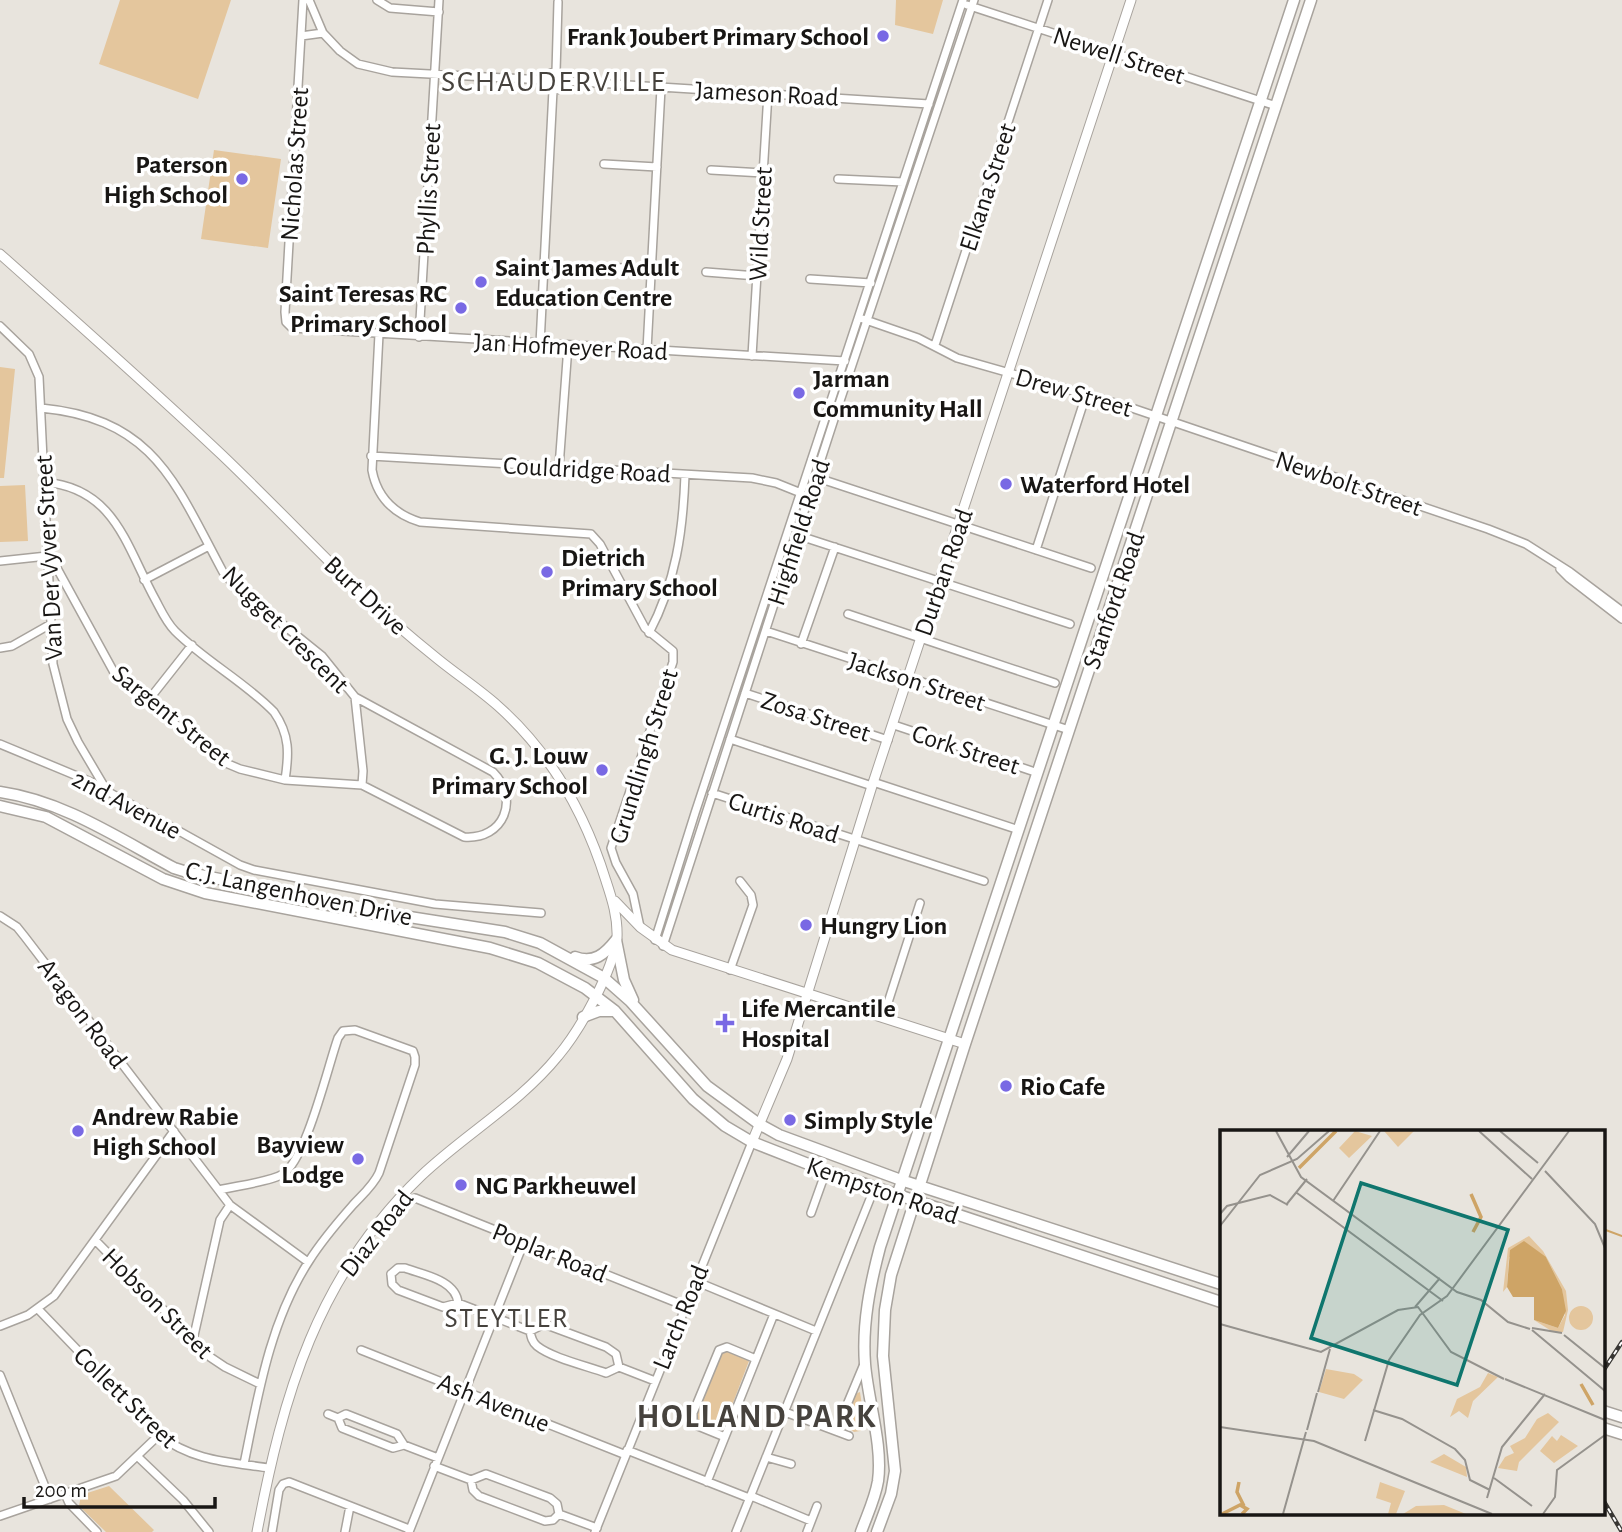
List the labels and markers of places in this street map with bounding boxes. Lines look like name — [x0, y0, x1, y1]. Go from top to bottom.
place label: Frank Joubert Primary School — [567, 24, 869, 50]
marker: Frank Joubert Primary School — [875, 28, 891, 44]
place label: Paterson High School — [104, 152, 228, 208]
marker: Paterson High School — [234, 171, 250, 187]
place label: Saint James Adult Education Centre — [495, 255, 679, 311]
marker: Saint James Adult Education Centre — [473, 274, 489, 290]
place label: Saint Teresas RC Primary School — [279, 281, 448, 337]
marker: Saint Teresas RC Primary School — [453, 300, 469, 316]
place label: Jarman Community Hall — [813, 366, 983, 422]
marker: Jarman Community Hall — [791, 385, 807, 401]
place label: Waterford Hotel — [1020, 472, 1190, 498]
marker: Waterford Hotel — [998, 476, 1014, 492]
place label: Dietrich Primary School — [561, 545, 718, 601]
marker: Dietrich Primary School — [539, 564, 555, 580]
place label: G. J. Louw Primary School — [431, 743, 589, 799]
marker: G. J. Louw Primary School — [594, 762, 610, 778]
place label: Hungry Lion — [820, 913, 947, 939]
marker: Hungry Lion — [798, 917, 814, 933]
place label: Life Mercantile Hospital — [741, 996, 896, 1052]
marker: Life Mercantile Hospital — [715, 1013, 735, 1033]
place label: Rio Cafe — [1020, 1074, 1105, 1100]
marker: Rio Cafe — [998, 1078, 1014, 1094]
place label: Andrew Rabie High School — [92, 1104, 238, 1160]
place label: Simply Style — [804, 1108, 933, 1134]
marker: Simply Style — [782, 1112, 798, 1128]
marker: Andrew Rabie High School — [70, 1123, 86, 1139]
place label: Bayview Lodge — [256, 1132, 345, 1188]
marker: Bayview Lodge — [350, 1151, 366, 1167]
place label: NG Parkheuwel — [475, 1173, 637, 1199]
marker: NG Parkheuwel — [453, 1177, 469, 1193]

